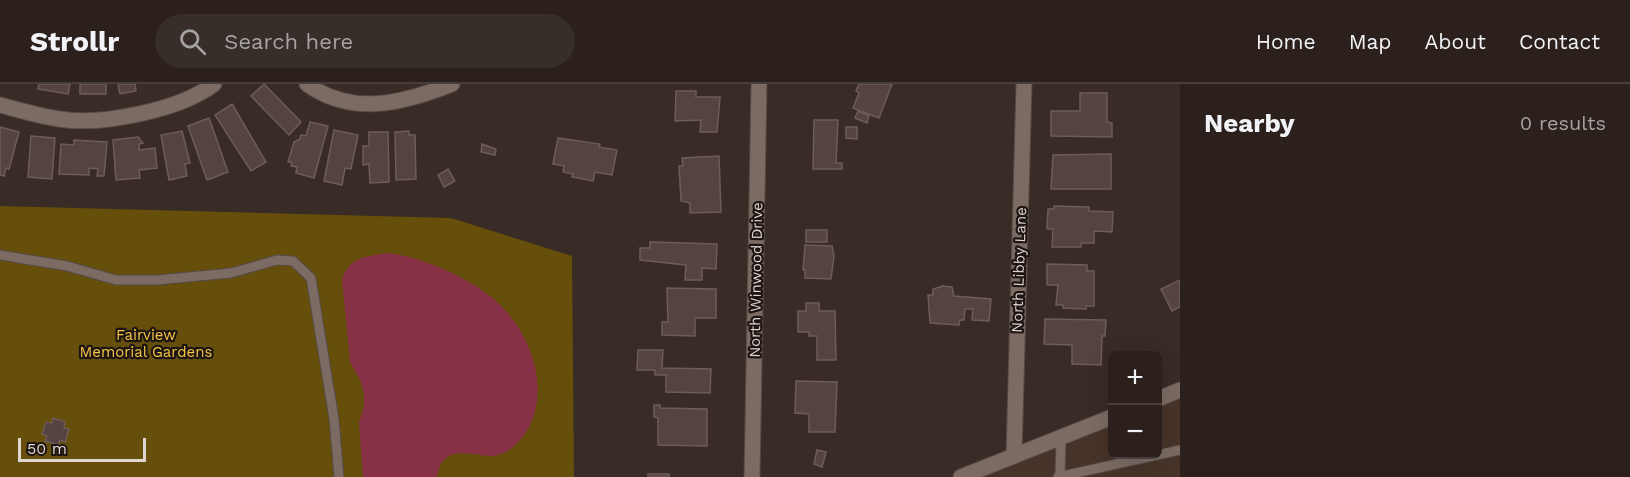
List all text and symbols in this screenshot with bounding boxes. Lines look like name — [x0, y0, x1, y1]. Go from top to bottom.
search box — [155, 14, 575, 68]
text: Strollr — [30, 25, 119, 58]
icon: search — [176, 25, 209, 58]
text: Search here — [224, 29, 353, 54]
text: Home — [1256, 29, 1316, 54]
text: Map — [1349, 29, 1392, 54]
text: About — [1425, 29, 1486, 54]
text: Contact — [1519, 29, 1600, 54]
text: Nearby — [1204, 108, 1295, 138]
text: 0 results — [1520, 111, 1606, 135]
street label: North Winwood Drive — [746, 202, 766, 358]
street label: North Libby Lane — [1008, 207, 1030, 333]
park label: Fairview Memorial Gardens — [80, 326, 213, 361]
map controls — [1108, 351, 1162, 459]
button: + — [1108, 351, 1162, 405]
button: − — [1108, 405, 1162, 459]
scale bar — [18, 435, 146, 462]
text: 50 m — [27, 439, 67, 458]

